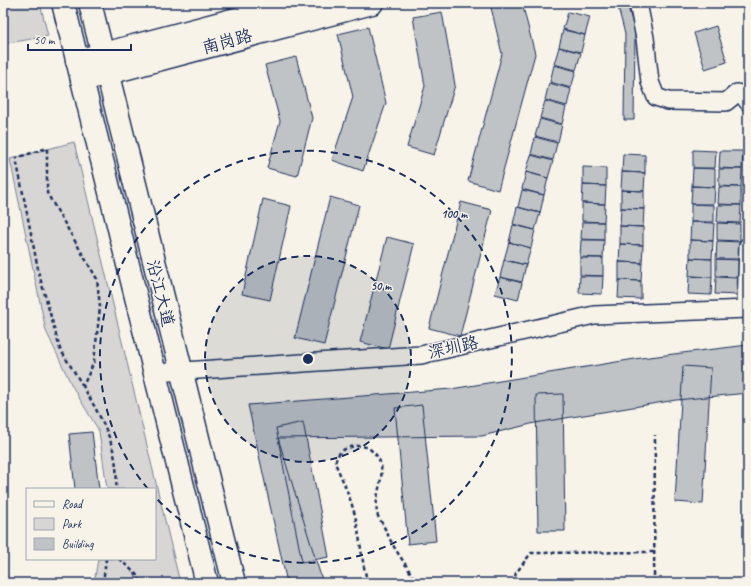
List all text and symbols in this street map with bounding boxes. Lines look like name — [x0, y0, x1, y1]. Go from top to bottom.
street label: 南岗路 — [200, 25, 254, 58]
scale bar — [28, 26, 131, 52]
text: 50 m — [34, 32, 56, 48]
text: 100 m — [441, 206, 468, 222]
street label: 沿江大道 — [142, 258, 179, 329]
text: 50 m — [371, 278, 392, 294]
street label: 深圳路 — [426, 332, 480, 363]
centre of rings — [301, 352, 315, 366]
legend — [26, 488, 156, 560]
text: Road — [62, 496, 84, 512]
text: Park — [62, 516, 83, 532]
text: Building — [62, 536, 94, 552]

